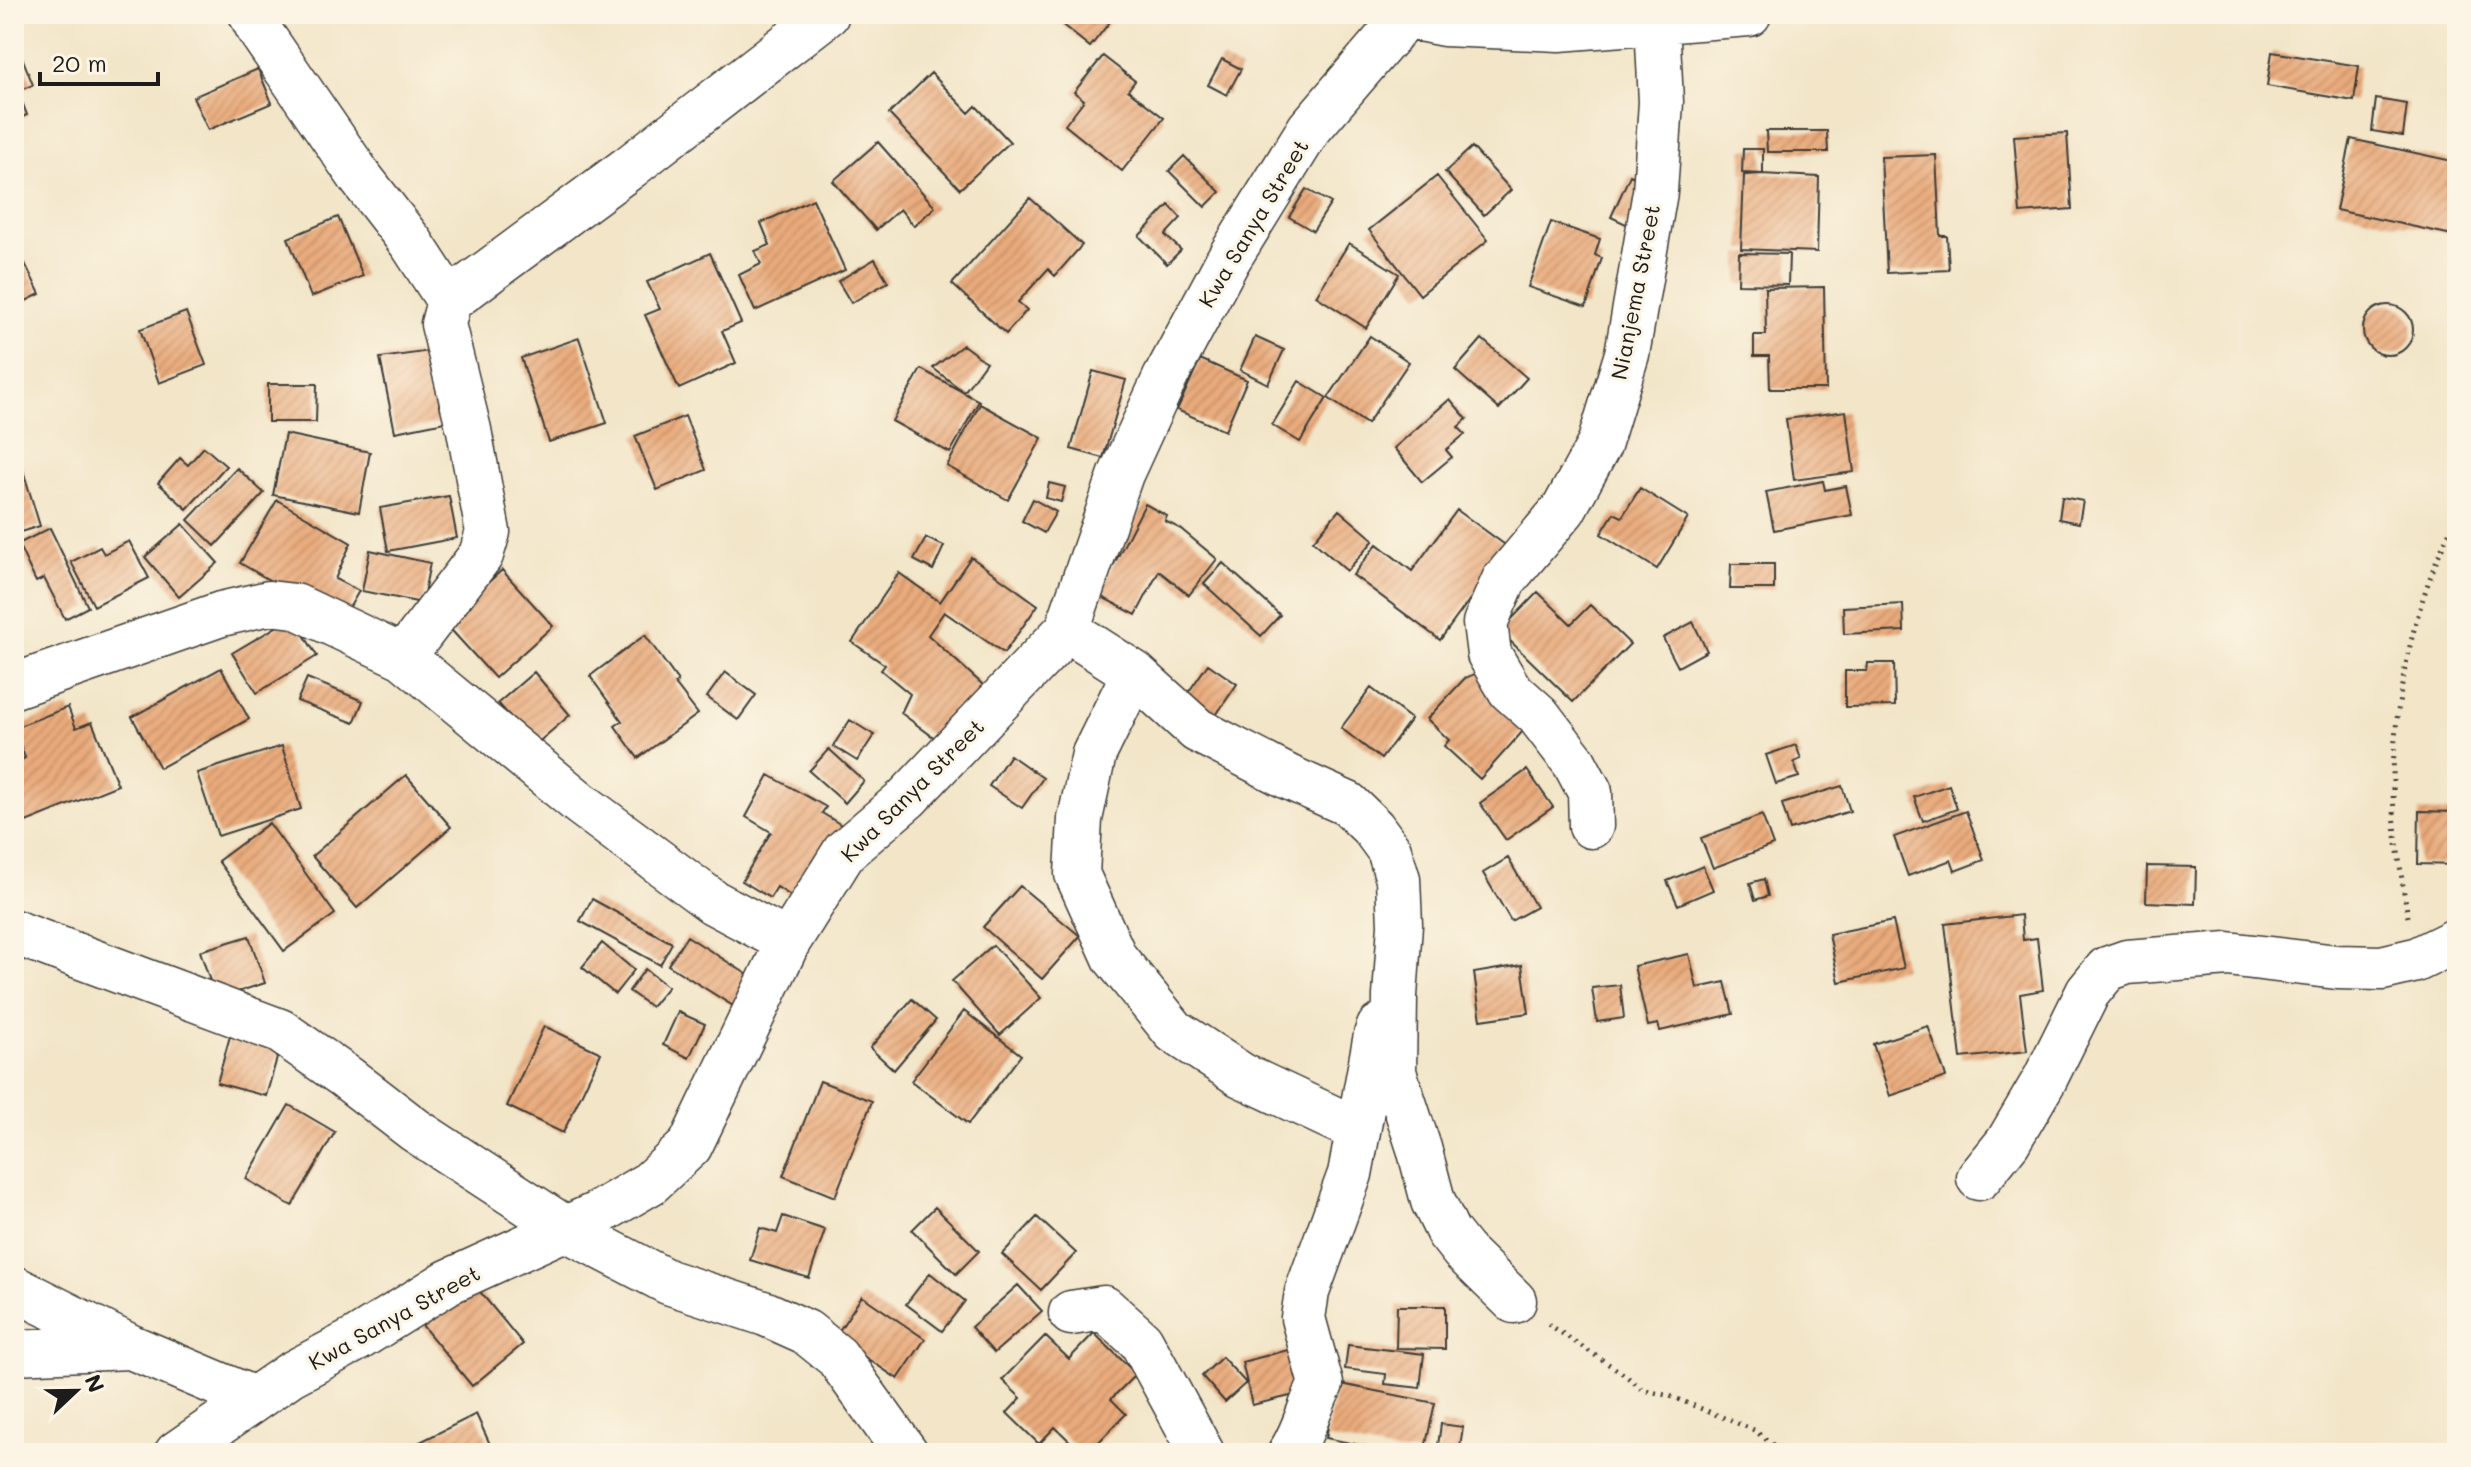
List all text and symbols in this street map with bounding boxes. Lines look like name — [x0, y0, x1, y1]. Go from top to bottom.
scale bar — [40, 36, 158, 86]
text: 20 m — [52, 47, 107, 78]
street label: Kwa Sanya Street — [1191, 133, 1315, 313]
street label: Nianjema Street — [1604, 202, 1666, 382]
street label: Kwa Sanya Street — [834, 712, 990, 868]
street label: Kwa Sanya Street — [303, 1258, 485, 1376]
north arrow — [36, 1351, 116, 1431]
text: N — [78, 1370, 112, 1396]

